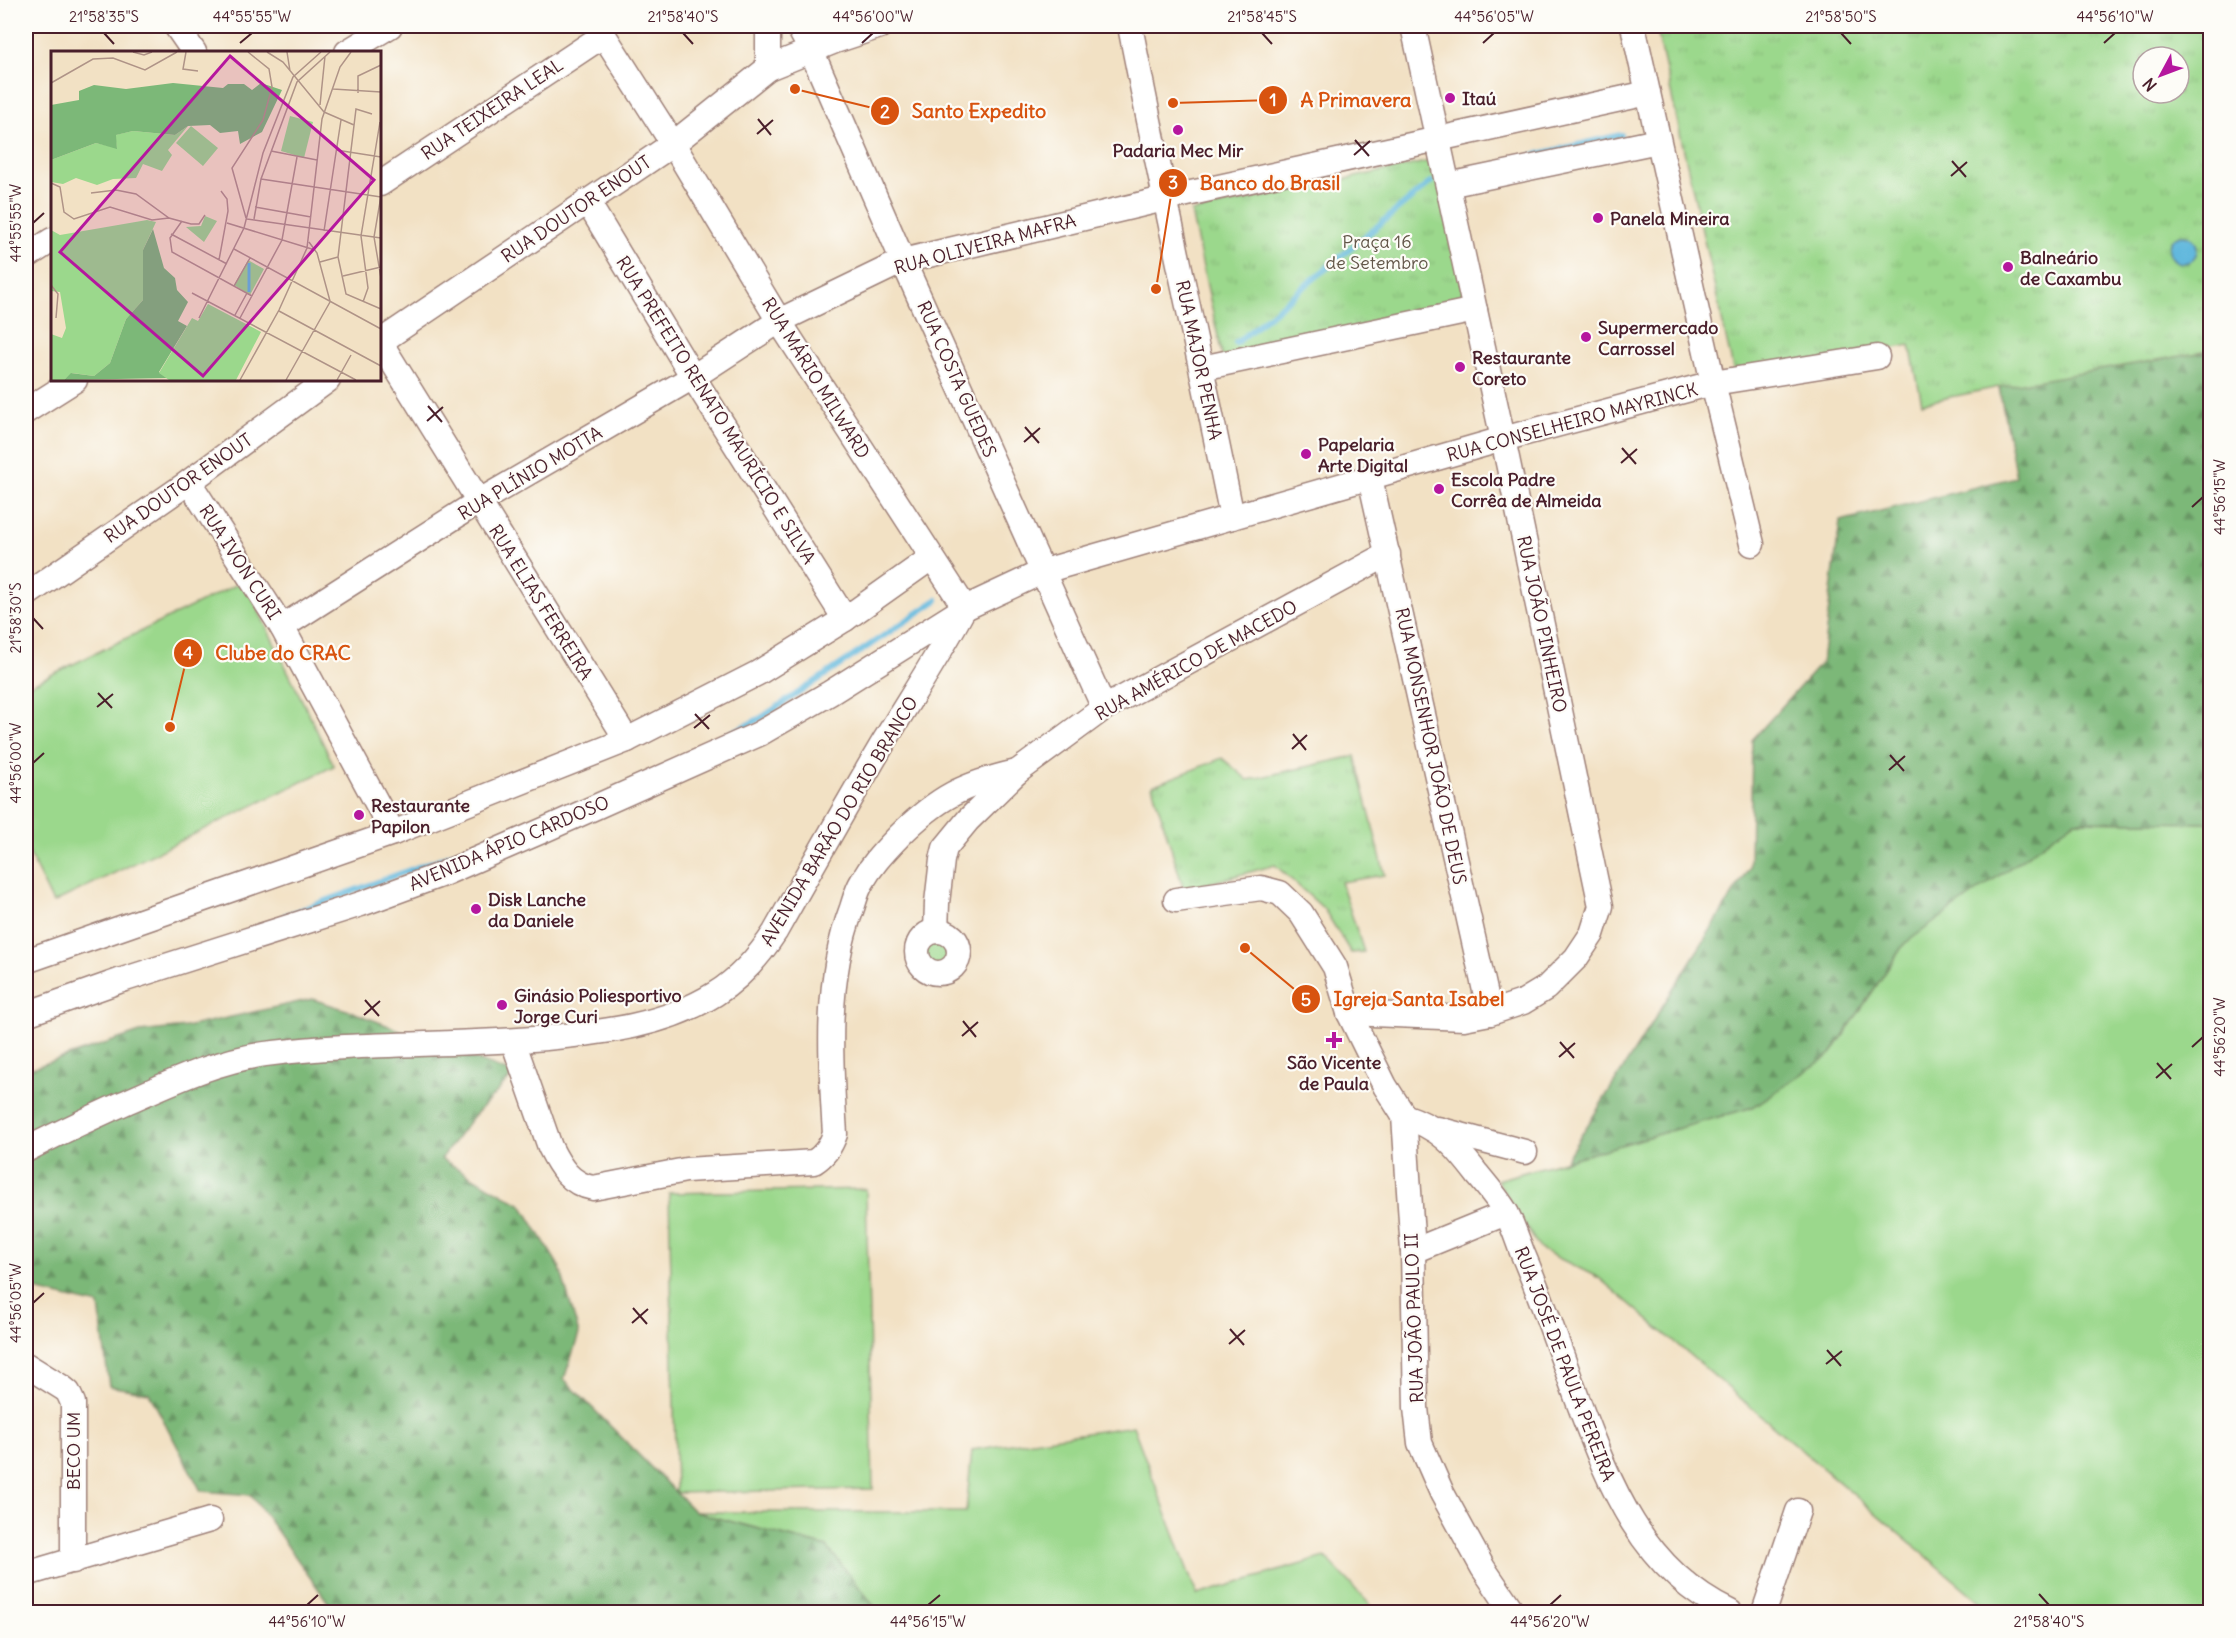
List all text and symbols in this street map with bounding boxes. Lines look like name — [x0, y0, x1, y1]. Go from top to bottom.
text: 21°58'35"S — [69, 7, 139, 26]
text: 44°55'55"W — [213, 7, 292, 26]
text: 21°58'40"S — [648, 7, 718, 26]
text: 44°56'00"W — [833, 7, 914, 26]
text: 21°58'45"S — [1227, 7, 1297, 26]
text: 44°56'05"W — [1454, 7, 1534, 26]
text: 21°58'50"S — [1805, 7, 1877, 26]
text: 44°56'10"W — [2076, 7, 2154, 26]
north arrow — [2131, 45, 2191, 105]
inset map — [51, 51, 381, 381]
street label: RUA TEIXEIRA LEAL — [417, 53, 567, 165]
text: N — [2139, 74, 2161, 96]
callout: A Primavera — [1258, 81, 1423, 119]
text: A Primavera — [1300, 87, 1412, 112]
place label: Itaú — [1462, 87, 1497, 110]
text: 1 — [1269, 88, 1277, 111]
marker: Itaú — [1443, 91, 1457, 105]
callout: Santo Expedito — [870, 92, 1059, 130]
text: Santo Expedito — [912, 98, 1046, 123]
text: 2 — [880, 100, 890, 123]
marker: Padaria Mec Mir — [1171, 123, 1185, 137]
place label: Padaria Mec Mir — [1113, 139, 1244, 162]
street label: RUA DOUTOR ENOUT — [497, 150, 655, 268]
callout: Banco do Brasil — [1158, 164, 1352, 202]
text: Banco do Brasil — [1200, 170, 1340, 195]
text: 3 — [1168, 171, 1178, 194]
text: 44°55'55"W — [6, 183, 25, 262]
place label: Panela Mineira — [1610, 207, 1730, 230]
street label: RUA OLIVEIRA MAFRA — [891, 209, 1079, 279]
marker: Panela Mineira — [1591, 211, 1605, 225]
park label: Praça 16 de Setembro — [1326, 230, 1428, 274]
place label: Balneário de Caxambu — [2020, 246, 2122, 290]
street label: RUA PREFEITO RENATO MAURÍCIO E SILVA — [611, 252, 821, 568]
marker: Balneário de Caxambu — [2001, 260, 2015, 274]
street label: RUA MAJOR PENHA — [1171, 278, 1227, 442]
street label: RUA MÁRIO MILWARD — [757, 293, 875, 463]
street label: RUA COSTA GUEDES — [912, 297, 1002, 461]
place label: Supermercado Carrossel — [1598, 316, 1718, 360]
marker: Supermercado Carrossel — [1579, 330, 1593, 344]
place label: Restaurante Coreto — [1472, 346, 1571, 390]
marker: Restaurante Coreto — [1453, 360, 1467, 374]
street label: RUA CONSELHEIRO MAYRINCK — [1444, 377, 1700, 467]
street label: RUA PLÍNIO MOTTA — [454, 421, 606, 525]
street label: RUA DOUTOR ENOUT — [99, 428, 257, 548]
place label: Papelaria Arte Digital — [1318, 433, 1408, 477]
marker: Papelaria Arte Digital — [1299, 447, 1313, 461]
text: 44°56'15"W — [2210, 459, 2229, 535]
place label: Escola Padre Corrêa de Almeida — [1451, 468, 1602, 512]
marker: Escola Padre Corrêa de Almeida — [1432, 482, 1446, 496]
street label: RUA IVON CURI — [194, 500, 286, 624]
street label: RUA ELIAS FERREIRA — [484, 520, 598, 684]
street label: RUA JOÃO PINHEIRO — [1512, 533, 1572, 715]
text: 21°58'30"S — [6, 582, 25, 654]
street label: RUA AMÉRICO DE MACEDO — [1091, 595, 1301, 725]
street label: RUA MONSENHOR JOÃO DE DEUS — [1390, 605, 1472, 887]
callout: Clube do CRAC — [173, 634, 363, 672]
text: Clube do CRAC — [215, 640, 351, 665]
text: 4 — [183, 641, 194, 664]
street label: AVENIDA BARÃO DO RIO BRANCO — [755, 692, 923, 950]
text: 44°56'00"W — [6, 722, 25, 804]
street label: AVENIDA ÁPIO CARDOSO — [405, 790, 613, 896]
place label: Restaurante Papilon — [371, 794, 470, 838]
marker: Restaurante Papilon — [352, 808, 366, 822]
place label: Disk Lanche da Daniele — [488, 888, 586, 932]
marker: Disk Lanche da Daniele — [469, 902, 483, 916]
callout: Igreja Santa Isabel — [1291, 980, 1516, 1018]
place label: Ginásio Poliesportivo Jorge Curi — [514, 984, 682, 1028]
text: Igreja Santa Isabel — [1334, 986, 1504, 1011]
text: 5 — [1301, 988, 1311, 1011]
text: 44°56'20"W — [2210, 997, 2229, 1077]
marker: Ginásio Poliesportivo Jorge Curi — [495, 998, 509, 1012]
marker: São Vicente de Paula — [1325, 1031, 1343, 1049]
place label: São Vicente de Paula — [1287, 1051, 1381, 1095]
street label: RUA JOÃO PAULO II — [1400, 1233, 1428, 1403]
street label: RUA JOSÉ DE PAULA PEREIRA — [1510, 1243, 1620, 1485]
text: 44°56'05"W — [6, 1263, 25, 1343]
street label: BECO UM — [62, 1412, 85, 1490]
text: 44°56'10"W — [268, 1612, 346, 1631]
text: 44°56'15"W — [890, 1612, 966, 1631]
text: 44°56'20"W — [1510, 1612, 1590, 1631]
text: 21°58'40"S — [2014, 1612, 2084, 1631]

